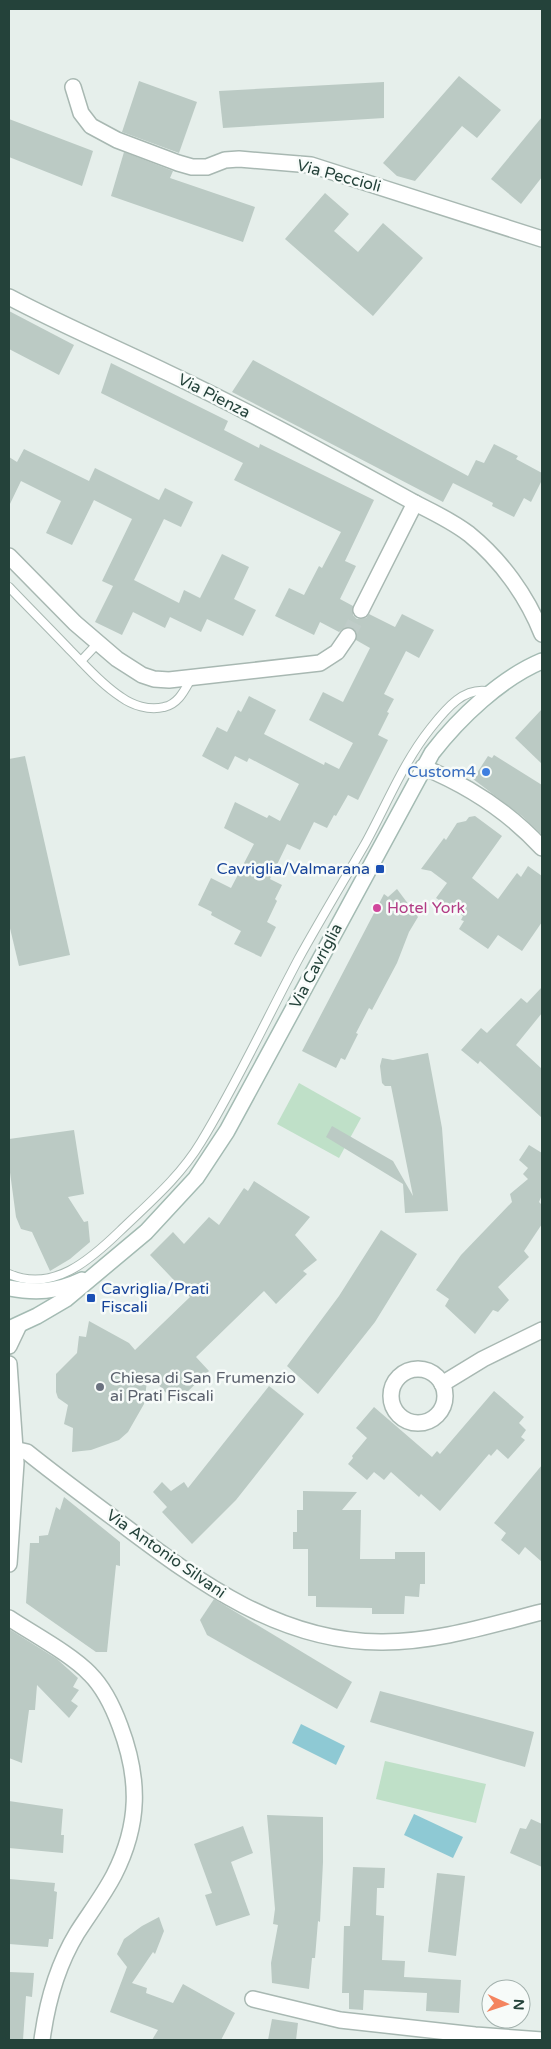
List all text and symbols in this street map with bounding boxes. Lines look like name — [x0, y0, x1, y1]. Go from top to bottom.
street label: Via Peccioli — [295, 155, 383, 197]
street label: Via Pienza — [175, 369, 253, 423]
place label: Custom4 — [407, 762, 476, 782]
marker: Custom4 — [480, 766, 492, 778]
place label: Cavriglia/Valmarana — [217, 859, 370, 879]
marker: Cavriglia/Valmarana — [374, 863, 386, 875]
place label: Hotel York — [387, 898, 466, 918]
marker: Hotel York — [371, 902, 383, 914]
street label: Via Cavriglia — [285, 920, 347, 1012]
place label: Cavriglia/Prati Fiscali — [101, 1279, 209, 1317]
marker: Cavriglia/Prati Fiscali — [85, 1292, 97, 1304]
place label: Chiesa di San Frumenzio ai Prati Fiscali — [110, 1368, 296, 1406]
marker: Chiesa di San Frumenzio ai Prati Fiscali — [94, 1381, 106, 1393]
street label: Via Antonio Silvani — [102, 1505, 230, 1603]
north arrow — [481, 1979, 531, 2029]
text: N — [510, 1999, 527, 2011]

